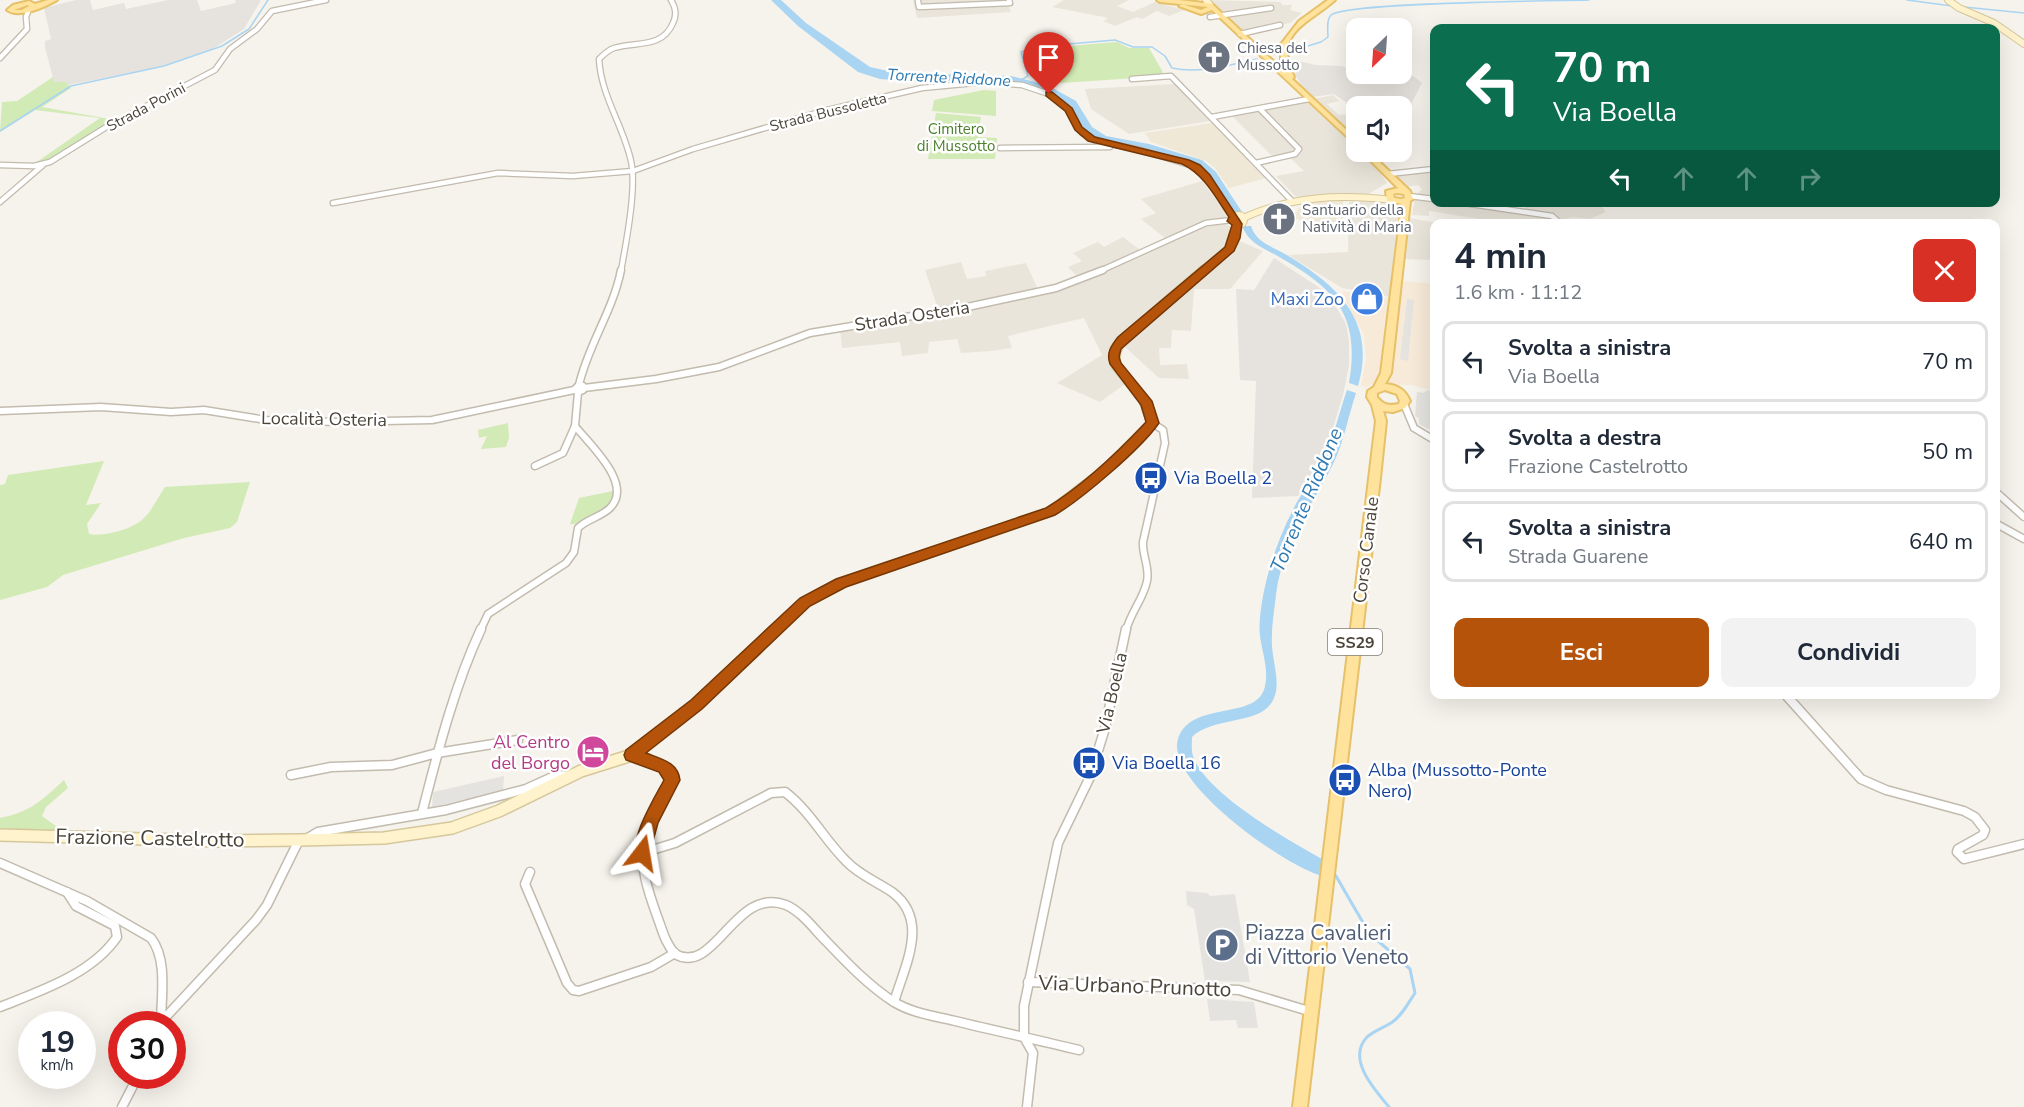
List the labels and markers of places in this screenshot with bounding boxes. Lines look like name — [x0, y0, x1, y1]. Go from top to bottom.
pin — [1023, 32, 1074, 94]
place label: Chiesa del Mussotto — [1237, 38, 1308, 75]
church icon: Chiesa del Mussotto — [1196, 39, 1232, 75]
place label: Santuario della Natività di Maria — [1302, 200, 1412, 237]
church icon: Santuario della Natività di Maria — [1261, 201, 1297, 237]
shop icon: Maxi Zoo — [1349, 281, 1385, 317]
place label: Maxi Zoo — [1270, 287, 1344, 311]
bus stop icon: Via Boella 2 — [1133, 460, 1169, 496]
place label: Via Boella 2 — [1173, 466, 1272, 490]
place label: Al Centro del Borgo — [491, 730, 570, 775]
hotel icon: Al Centro del Borgo — [575, 734, 611, 770]
bus stop icon: Via Boella 16 — [1071, 745, 1107, 781]
place label: Via Boella 16 — [1111, 751, 1221, 775]
place label: Alba (Mussotto-Ponte Nero) — [1368, 758, 1547, 803]
bus stop icon: Alba (Mussotto-Ponte Nero) — [1327, 762, 1363, 798]
place label: Piazza Cavalieri di Vittorio Veneto — [1245, 919, 1409, 971]
parking icon: Piazza Cavalieri di Vittorio Veneto — [1204, 927, 1240, 963]

